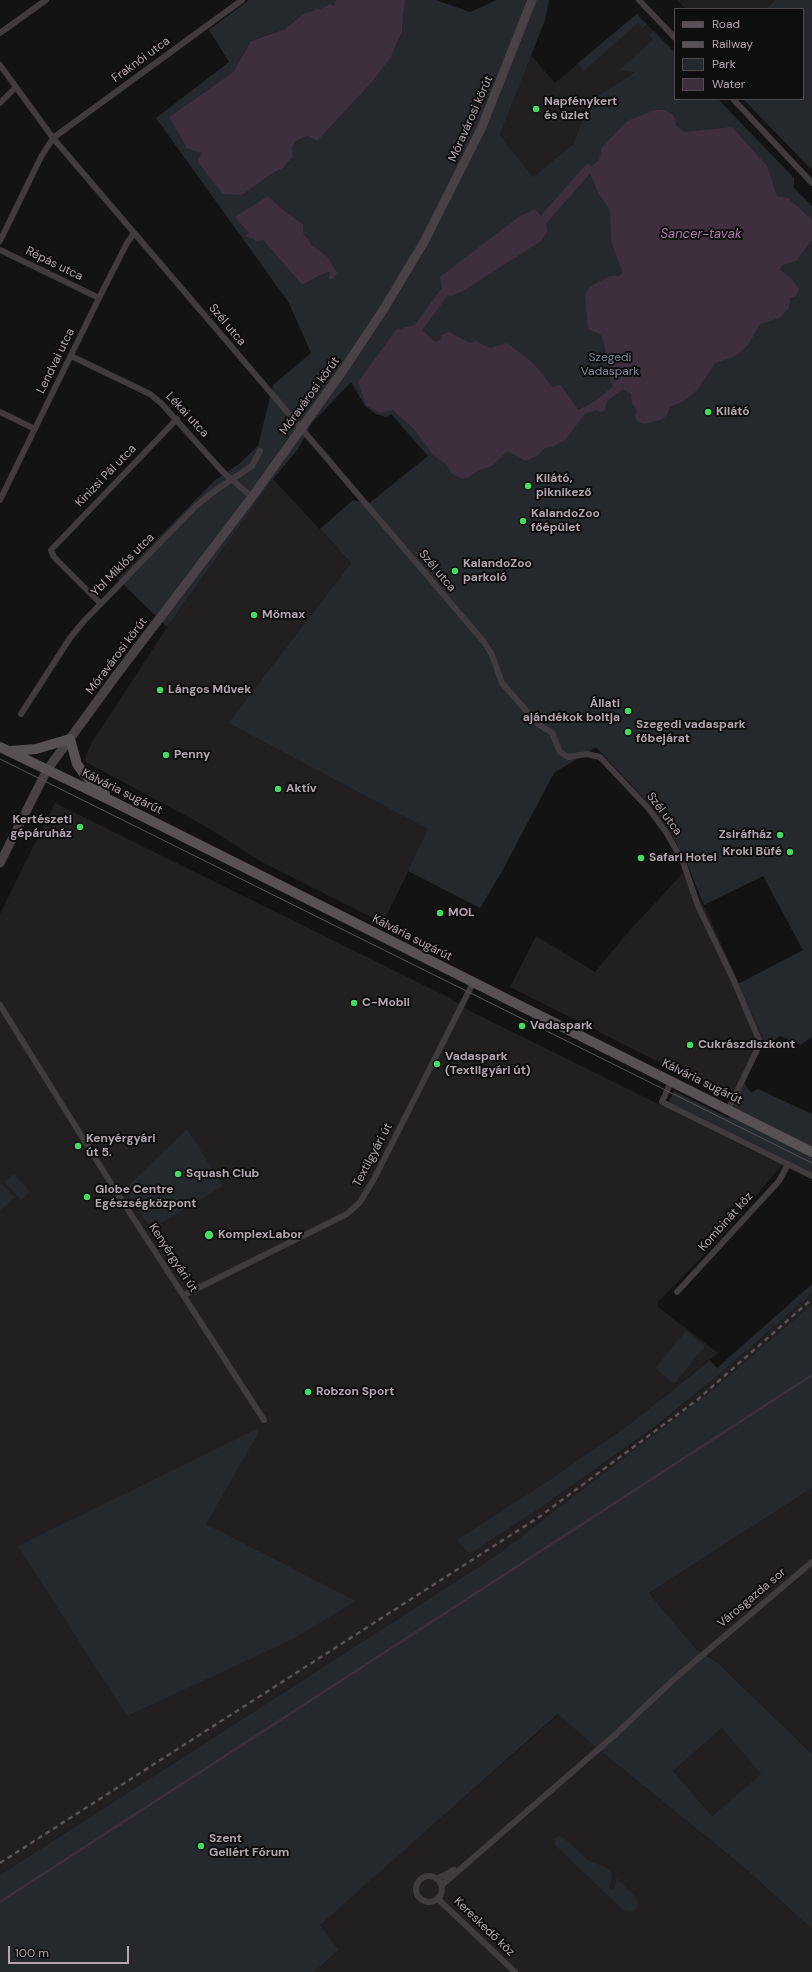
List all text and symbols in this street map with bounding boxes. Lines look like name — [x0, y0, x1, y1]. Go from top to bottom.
legend — [674, 8, 804, 100]
text: Road — [712, 16, 740, 32]
street label: Fraknói utca — [109, 34, 173, 86]
text: Railway — [712, 36, 753, 52]
text: Park — [712, 56, 736, 72]
street label: Móravárosi körút — [446, 74, 496, 164]
text: Water — [712, 76, 745, 92]
place label: Napfénykert és üzlet — [544, 95, 617, 123]
marker: Napfénykert és üzlet — [531, 104, 541, 114]
water label: Sancer-tavak — [660, 227, 742, 243]
street label: Répás utca — [23, 244, 85, 284]
street label: Szél utca — [205, 301, 249, 349]
street label: Lendvai utca — [34, 326, 78, 396]
park label: Szegedi Vadaspark — [581, 351, 639, 379]
street label: Móravárosi körút — [277, 354, 343, 438]
street label: Lékai utca — [163, 390, 211, 440]
place label: Kilátó — [716, 405, 750, 419]
marker: Kilátó — [703, 407, 713, 417]
street label: Kinizsi Pál utca — [73, 442, 139, 510]
place label: Kilátó, piknikező — [536, 472, 592, 500]
marker: Kilátó, piknikező — [523, 481, 533, 491]
place label: KalandoZoo főépület — [531, 507, 600, 535]
marker: KalandoZoo főépület — [518, 516, 528, 526]
street label: Ybl Miklós utca — [89, 531, 157, 599]
street label: Szél utca — [415, 547, 459, 595]
place label: KalandoZoo parkoló — [463, 557, 532, 585]
marker: KalandoZoo parkoló — [450, 566, 460, 576]
place label: Mömax — [262, 608, 305, 622]
marker: Mömax — [249, 610, 259, 620]
street label: Móravárosi körút — [83, 615, 151, 697]
place label: Lángos Művek — [168, 683, 251, 697]
marker: Lángos Művek — [155, 685, 165, 695]
place label: Állati ajándékok boltja — [523, 697, 620, 725]
marker: Állati ajándékok boltja — [623, 706, 633, 716]
place label: Szegedi vadaspark főbejárat — [636, 718, 746, 746]
marker: Szegedi vadaspark főbejárat — [623, 727, 633, 737]
place label: Penny — [174, 748, 210, 762]
marker: Penny — [161, 750, 171, 760]
street label: Kálvária sugárút — [79, 766, 165, 818]
place label: Aktív — [286, 782, 317, 796]
marker: Aktív — [273, 784, 283, 794]
street label: Szél utca — [643, 790, 685, 838]
place label: Kertészeti gépáruház — [10, 813, 72, 841]
marker: Kertészeti gépáruház — [75, 822, 85, 832]
place label: Zsiráfház — [719, 828, 772, 842]
marker: Zsiráfház — [775, 830, 785, 840]
place label: Kroki Büfé — [723, 845, 782, 859]
marker: Kroki Büfé — [785, 847, 795, 857]
place label: Safari Hotel — [649, 851, 717, 865]
marker: Safari Hotel — [636, 853, 646, 863]
place label: MOL — [448, 906, 475, 920]
marker: MOL — [435, 908, 445, 918]
street label: Kálvária sugárút — [370, 912, 454, 964]
place label: C-Mobil — [362, 996, 410, 1010]
marker: C-Mobil — [349, 998, 359, 1008]
place label: Vadaspark — [530, 1019, 593, 1033]
marker: Vadaspark — [517, 1021, 527, 1031]
place label: Cukrászdiszkont — [698, 1038, 795, 1052]
marker: Cukrászdiszkont — [685, 1040, 695, 1050]
place label: Vadaspark (Textilgyári út) — [445, 1050, 531, 1078]
street label: Kálvária sugárút — [659, 1056, 745, 1108]
marker: Vadaspark (Textilgyári út) — [432, 1059, 442, 1069]
street label: Textilgyári út — [350, 1121, 396, 1189]
place label: Kenyérgyári út 5. — [86, 1132, 156, 1160]
marker: Kenyérgyári út 5. — [73, 1141, 83, 1151]
place label: Squash Club — [186, 1167, 259, 1181]
marker: Squash Club — [173, 1169, 183, 1179]
place label: Globe Centre Egészségközpont — [95, 1183, 196, 1211]
street label: Kombinát köz — [696, 1190, 756, 1254]
marker: Globe Centre Egészségközpont — [82, 1192, 92, 1202]
street label: Kenyérgyári út — [145, 1221, 201, 1295]
place label: KomplexLabor — [218, 1228, 302, 1242]
marker: KomplexLabor — [203, 1229, 215, 1241]
place label: Robzon Sport — [316, 1385, 394, 1399]
marker: Robzon Sport — [303, 1387, 313, 1397]
street label: Városgazda sor — [715, 1565, 789, 1631]
place label: Szent Gellért Fórum — [209, 1832, 289, 1860]
marker: Szent Gellért Fórum — [196, 1841, 206, 1851]
street label: Kereskedő köz — [451, 1894, 517, 1960]
scale bar — [10, 1938, 131, 1964]
text: 100 m — [15, 1945, 49, 1961]

